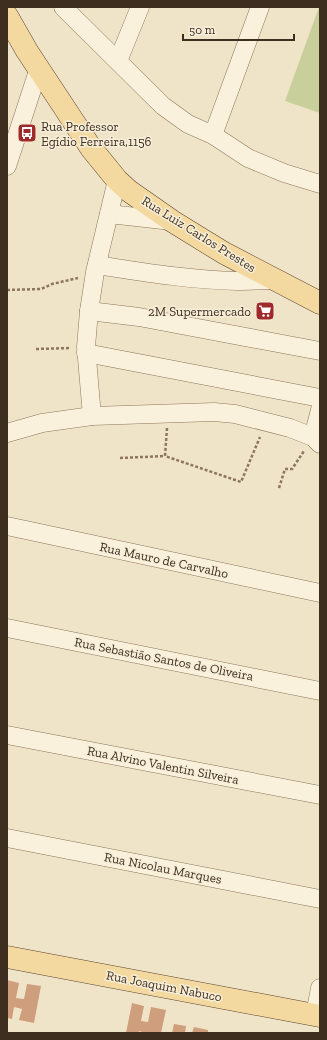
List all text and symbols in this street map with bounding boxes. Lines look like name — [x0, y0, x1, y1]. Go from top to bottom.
scale bar — [183, 16, 294, 42]
text: 50 m — [189, 23, 216, 37]
place label: Rua Professor Egídio Ferreira,1156 — [41, 119, 152, 149]
bus stop icon: Rua Professor Egídio Ferreira,1156 — [16, 122, 38, 144]
street label: Rua Luiz Carlos Prestes — [139, 193, 259, 275]
supermarket icon: 2M Supermercado — [254, 300, 276, 322]
place label: 2M Supermercado — [148, 304, 251, 319]
street label: Rua Mauro de Carvalho — [98, 539, 230, 581]
street label: Rua Sebastião Santos de Oliveira — [73, 634, 255, 684]
street label: Rua Alvino Valentin Silveira — [86, 743, 241, 787]
street label: Rua Nicolau Marques — [103, 849, 223, 887]
street label: Rua Joaquim Nabuco — [105, 967, 223, 1005]

